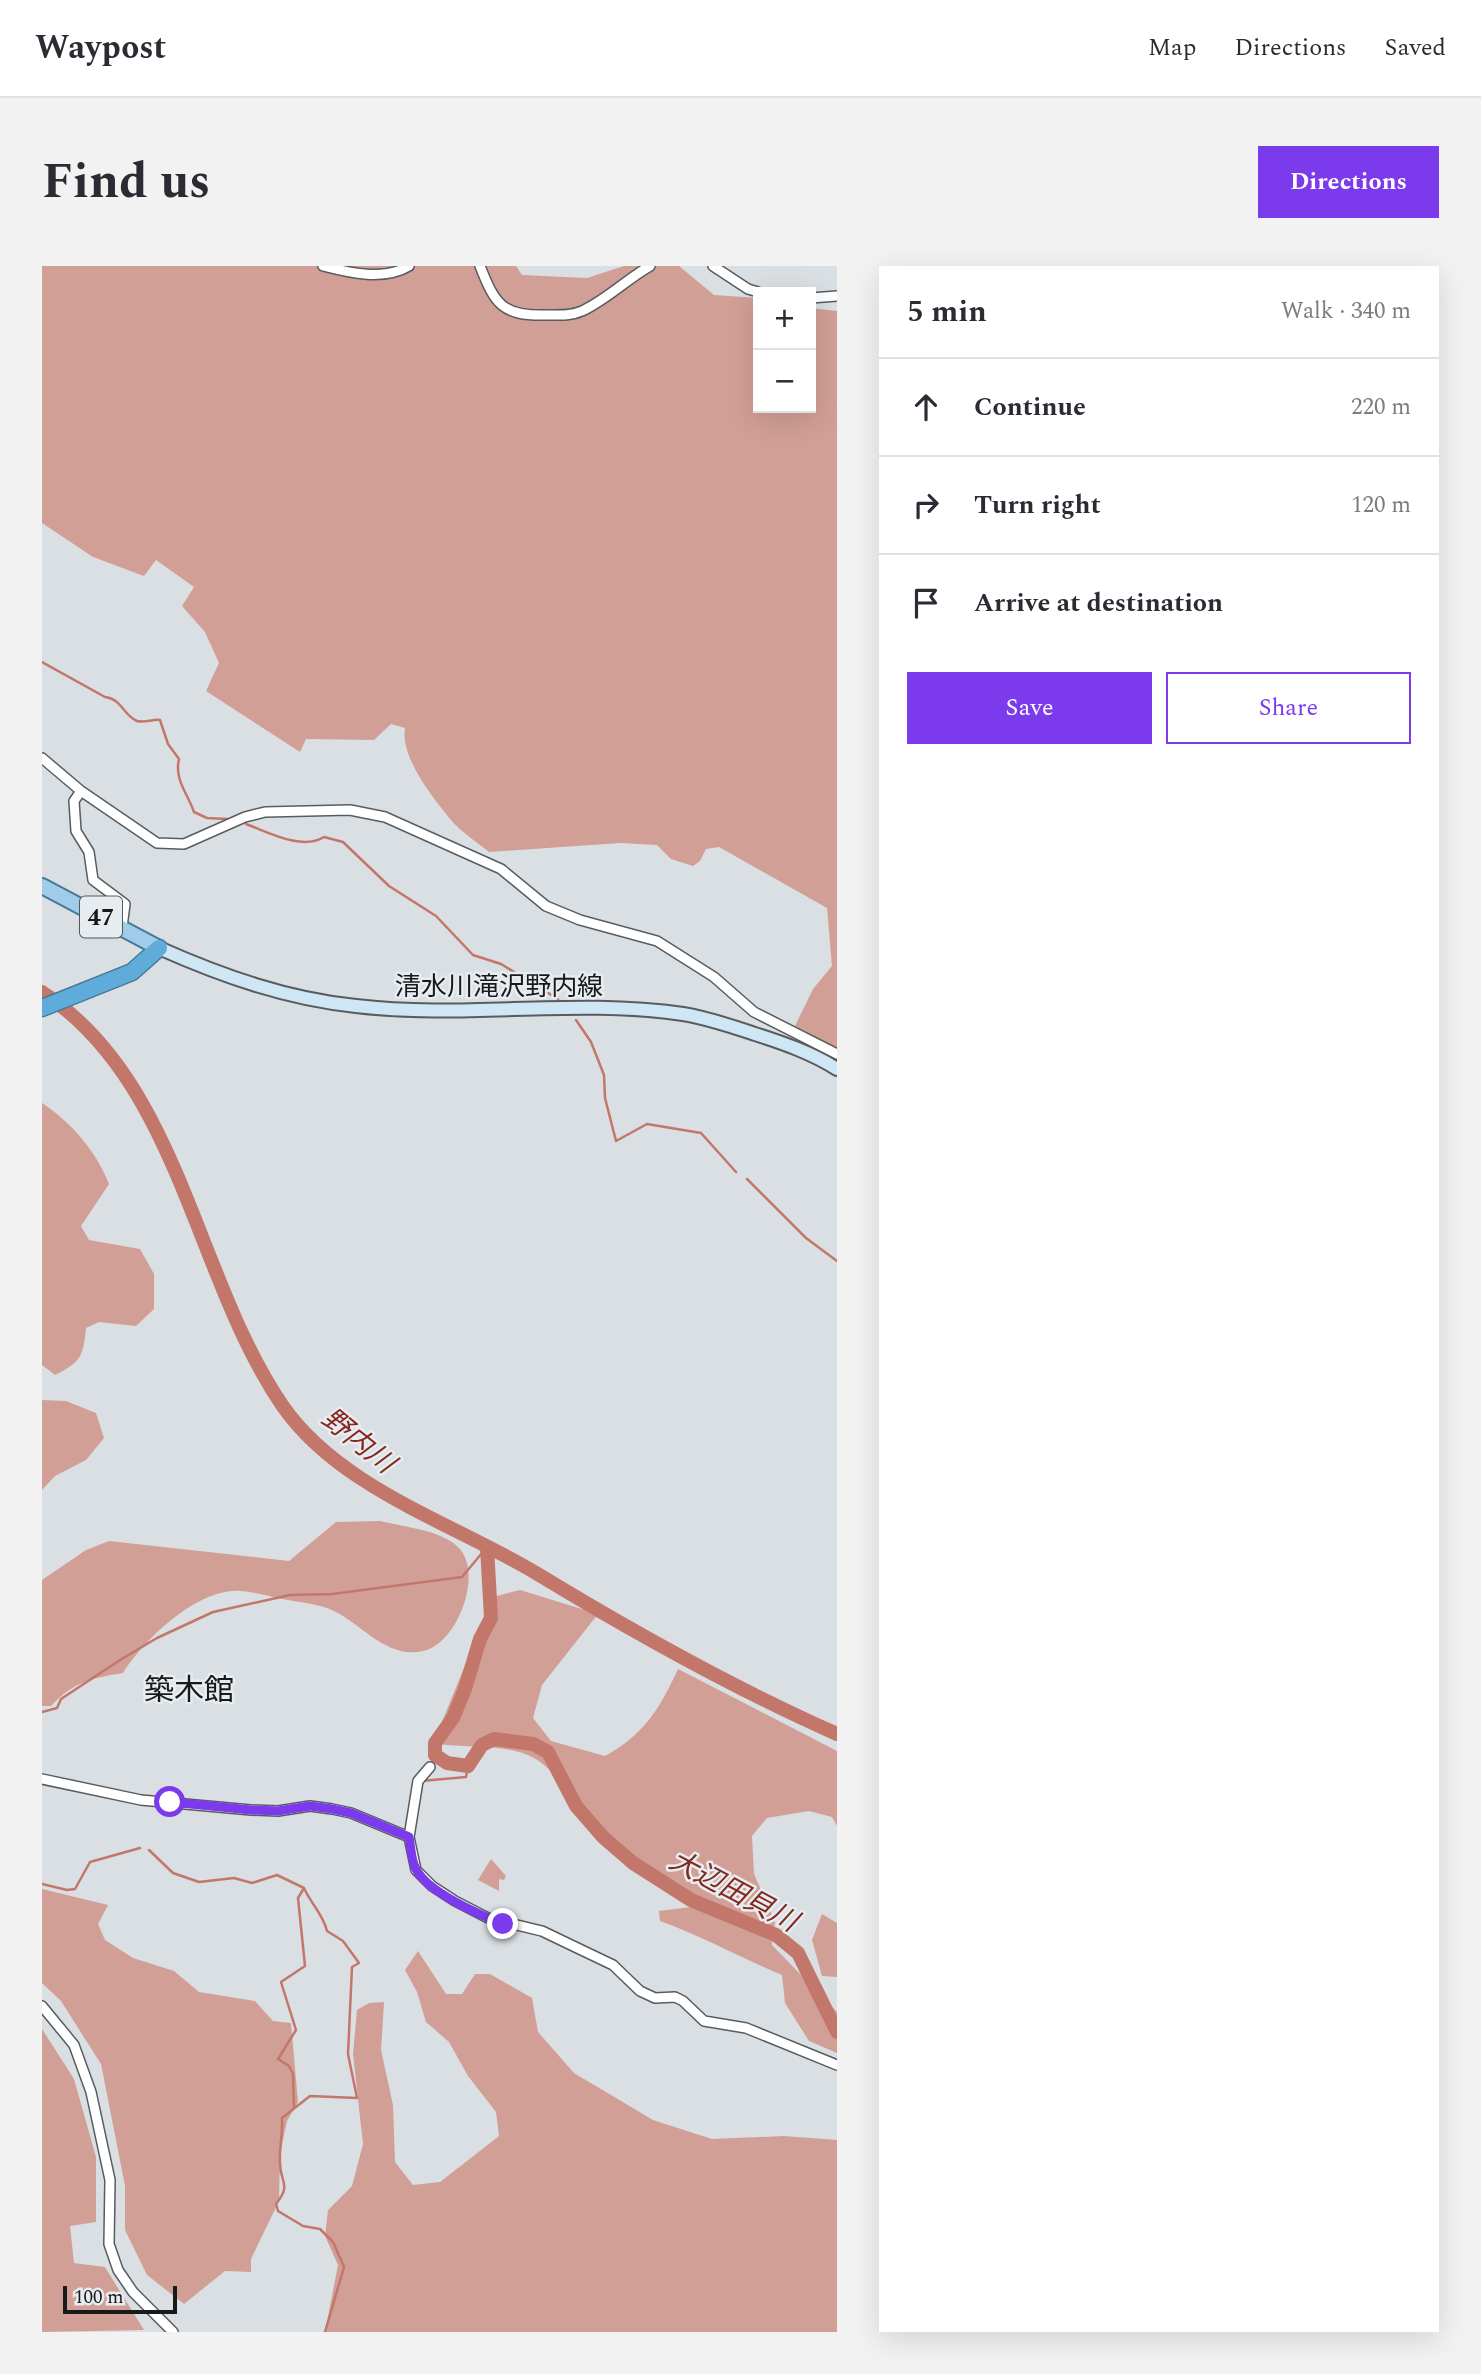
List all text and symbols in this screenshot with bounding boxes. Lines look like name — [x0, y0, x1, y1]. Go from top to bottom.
text: Waypost — [35, 23, 166, 73]
text: Map — [1148, 30, 1196, 66]
text: Directions — [1234, 30, 1346, 66]
text: Saved — [1384, 30, 1446, 66]
text: Find us — [42, 145, 210, 220]
button: Directions — [1258, 146, 1439, 218]
map controls — [753, 287, 816, 413]
button: + — [753, 287, 816, 350]
text: 5 min — [907, 289, 987, 335]
text: Walk · 340 m — [1281, 294, 1411, 329]
button: − — [753, 350, 816, 413]
text: Continue — [974, 387, 1086, 427]
icon: ahead — [907, 388, 945, 426]
text: 220 m — [1351, 390, 1411, 425]
text: Turn right — [974, 485, 1101, 525]
icon: right — [907, 486, 945, 524]
text: 120 m — [1351, 488, 1411, 523]
text: Arrive at destination — [974, 583, 1223, 623]
icon: arrive — [907, 584, 945, 622]
button: Save — [907, 672, 1152, 744]
button: Share — [1166, 672, 1411, 744]
road number: 47 — [80, 896, 122, 938]
street label: 清水川滝沢野内線 — [395, 967, 603, 1007]
water label: 野内川 — [312, 1398, 407, 1486]
district label: 築木館 — [144, 1668, 234, 1714]
route start — [154, 1786, 185, 1817]
water label: 大辺田貝川 — [661, 1839, 808, 1945]
route end — [487, 1908, 518, 1939]
scale bar — [63, 2283, 177, 2315]
text: 100 m — [74, 2283, 124, 2312]

